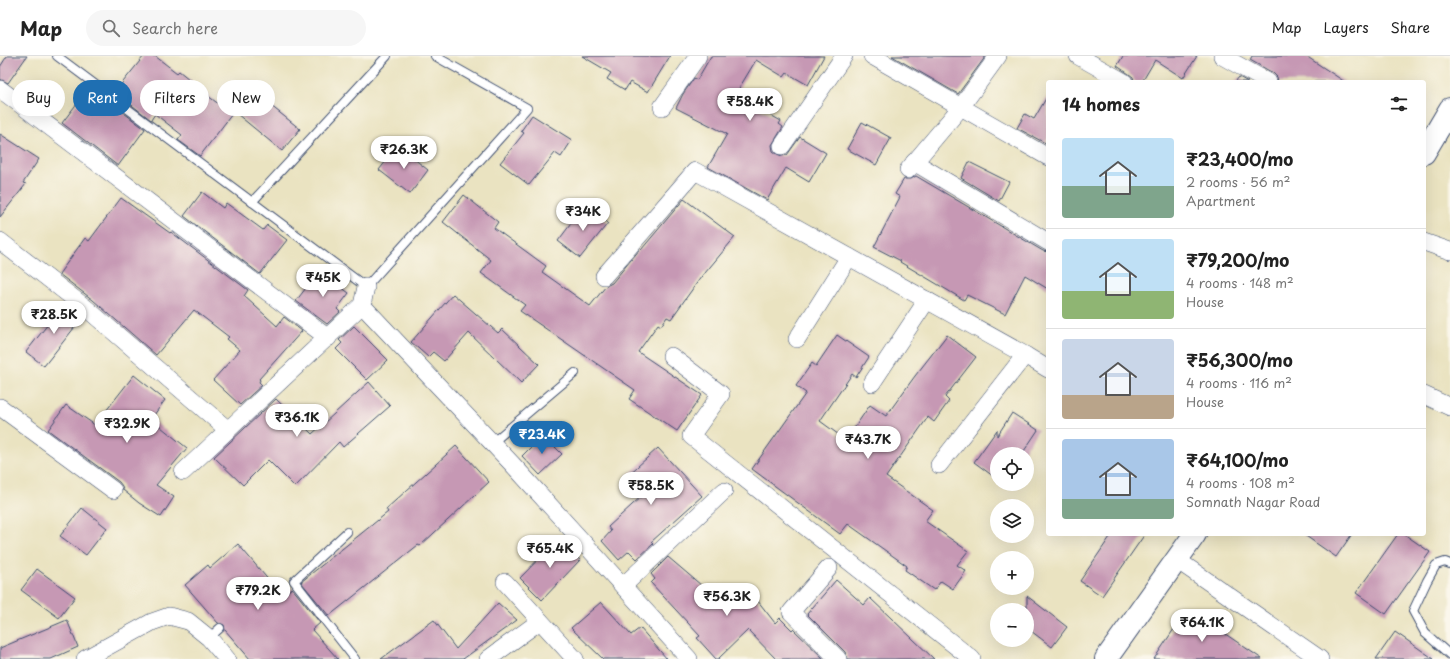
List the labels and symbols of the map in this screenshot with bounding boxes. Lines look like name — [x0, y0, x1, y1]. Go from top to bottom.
pin: ₹58.4K — [717, 88, 783, 122]
pin: ₹26.3K — [371, 136, 437, 170]
pin: ₹34K — [559, 198, 607, 232]
pin: ₹45K — [299, 264, 347, 298]
pin: ₹28.5K — [21, 301, 87, 335]
pin: ₹36.1K — [264, 404, 330, 438]
pin: ₹32.9K — [94, 410, 160, 444]
pin: ₹23.4K — [509, 421, 575, 455]
pin: ₹43.7K — [835, 426, 901, 460]
pin: ₹58.5K — [618, 472, 684, 506]
pin: ₹65.4K — [517, 535, 583, 569]
pin: ₹79.2K — [225, 577, 291, 611]
pin: ₹56.3K — [694, 583, 760, 617]
pin: ₹64.1K — [1169, 609, 1235, 643]

